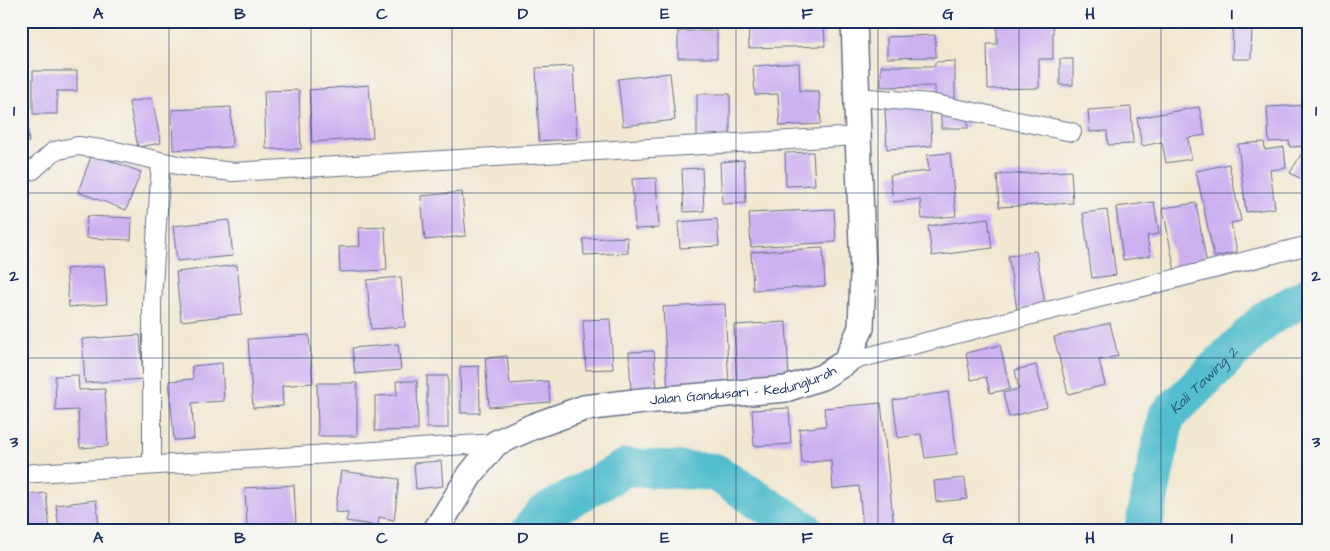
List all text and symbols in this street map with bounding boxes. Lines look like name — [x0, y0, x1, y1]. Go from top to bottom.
text: A — [93, 3, 104, 25]
text: B — [234, 3, 246, 25]
text: C — [376, 3, 388, 25]
text: D — [518, 3, 529, 25]
text: E — [660, 3, 670, 25]
text: F — [801, 3, 813, 25]
text: G — [942, 3, 954, 25]
text: H — [1085, 3, 1095, 25]
text: I — [1231, 3, 1233, 25]
text: 1 — [13, 100, 16, 122]
text: 1 — [1315, 100, 1318, 122]
text: 2 — [8, 265, 19, 287]
text: 2 — [1310, 265, 1321, 287]
water label: Kali Tawing 2 — [1165, 341, 1243, 419]
street label: Jalan Gandusari - Kedunglurah — [649, 360, 840, 410]
text: 3 — [9, 431, 19, 453]
text: 3 — [1311, 431, 1321, 453]
text: A — [93, 527, 104, 549]
text: B — [234, 527, 246, 549]
text: C — [376, 527, 388, 549]
text: D — [518, 527, 529, 549]
text: E — [660, 527, 670, 549]
text: F — [801, 527, 813, 549]
text: G — [942, 527, 954, 549]
text: H — [1085, 527, 1095, 549]
text: I — [1231, 527, 1233, 549]

